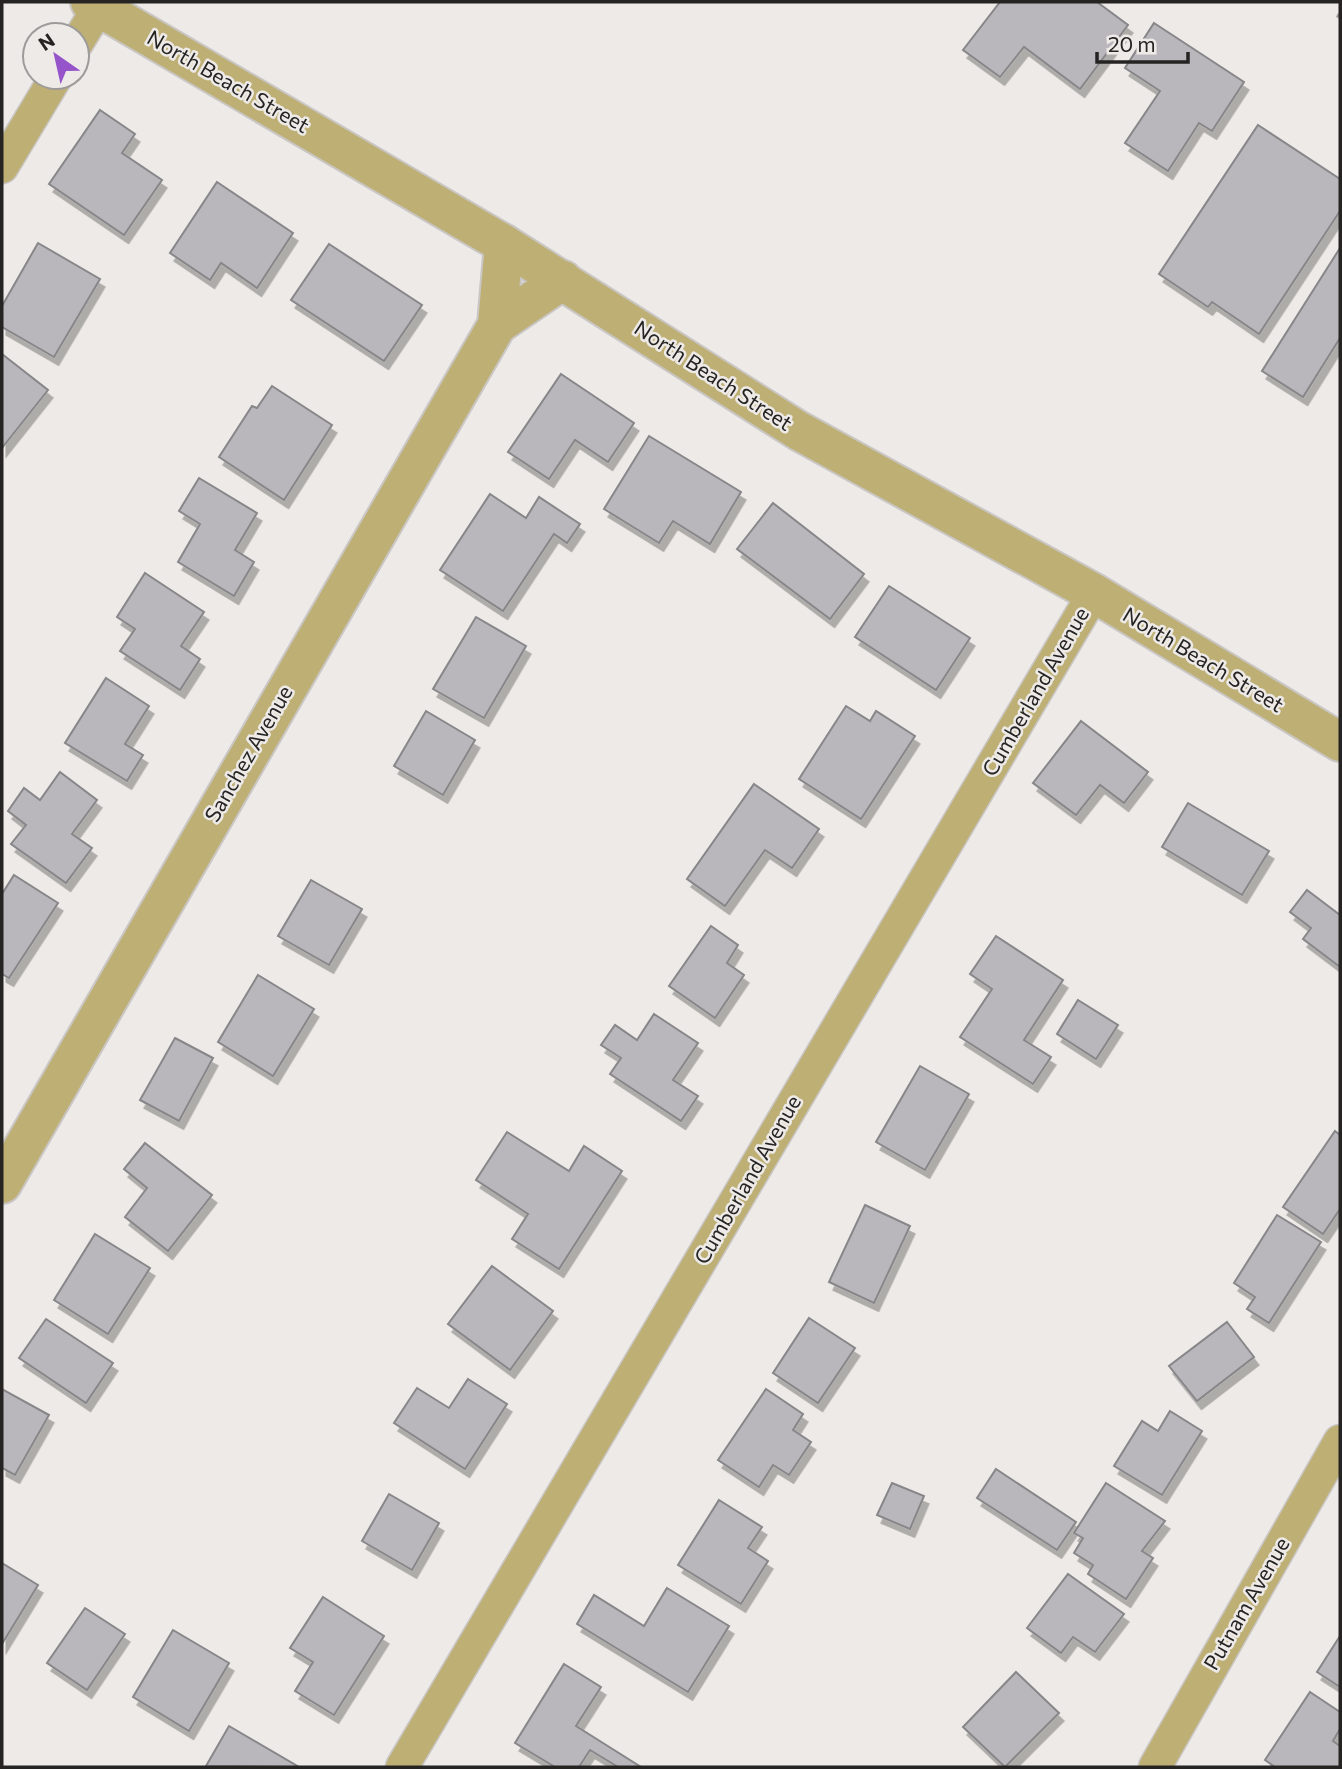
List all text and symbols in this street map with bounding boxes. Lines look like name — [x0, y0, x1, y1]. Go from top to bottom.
north arrow — [21, 21, 91, 91]
scale bar — [1097, 21, 1188, 65]
street label: North Beach Street — [143, 24, 314, 137]
text: N — [34, 28, 59, 55]
text: 20 m — [1108, 31, 1156, 56]
street label: North Beach Street — [630, 314, 797, 435]
street label: North Beach Street — [1119, 601, 1289, 717]
street label: Cumberland Avenue — [976, 602, 1093, 780]
street label: Sanchez Avenue — [199, 681, 297, 826]
street label: Cumberland Avenue — [688, 1090, 805, 1268]
street label: Putnam Avenue — [1198, 1533, 1294, 1674]

